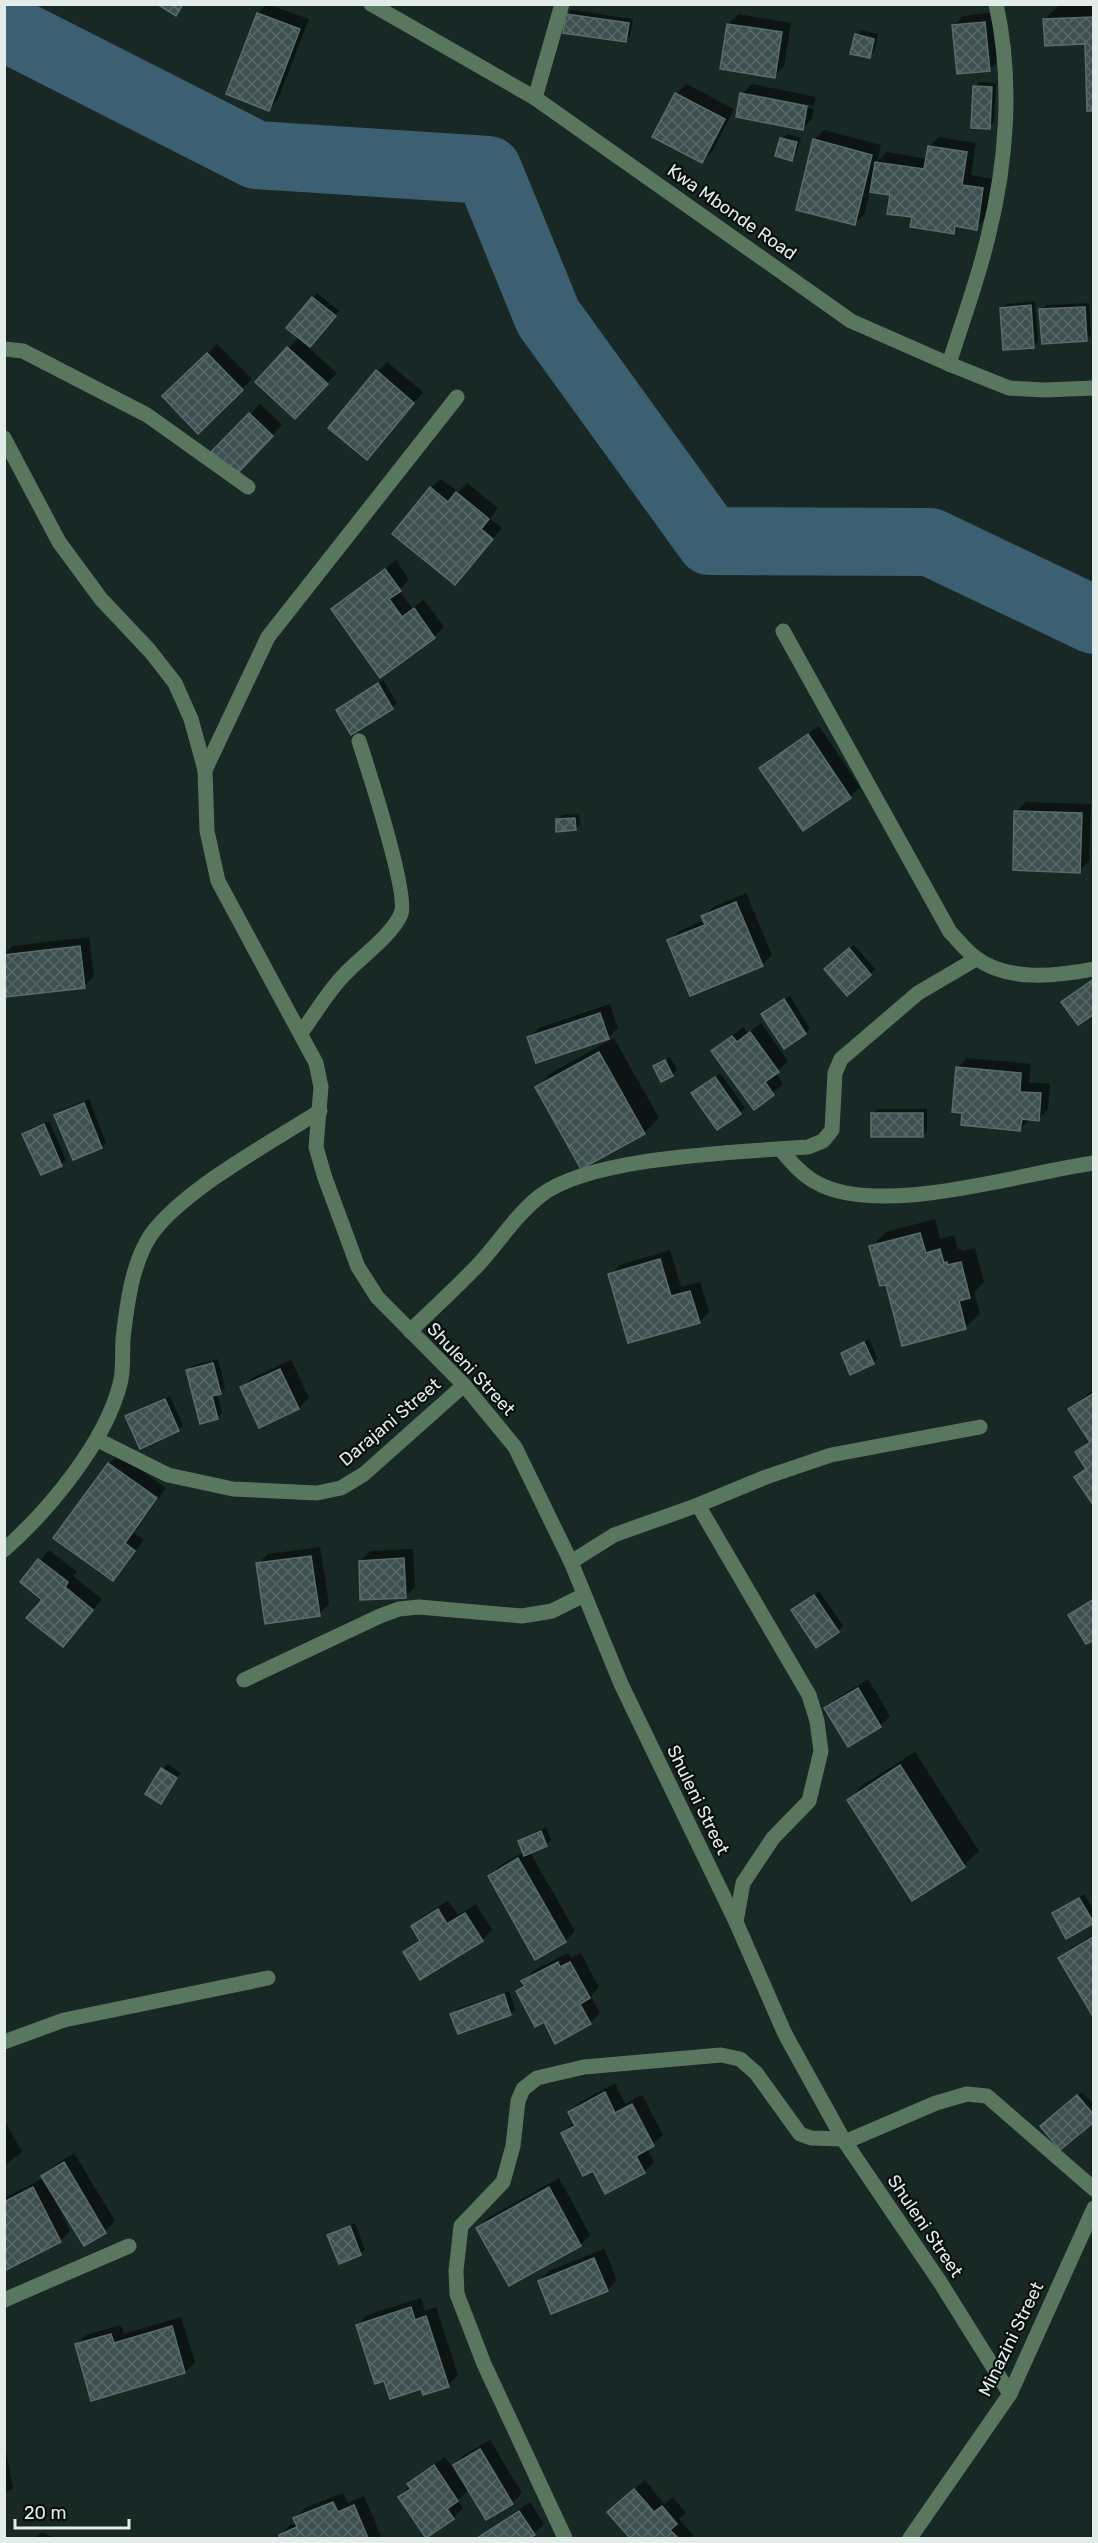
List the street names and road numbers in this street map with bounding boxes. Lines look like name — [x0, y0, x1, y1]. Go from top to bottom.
street label: Kwa Mbonde Road — [663, 159, 801, 265]
street label: Shuleni Street — [422, 1318, 520, 1420]
street label: Darajani Street — [335, 1373, 445, 1471]
street label: Shuleni Street — [662, 1742, 734, 1858]
street label: Shuleni Street — [883, 2170, 967, 2282]
street label: Minazini Street — [974, 2278, 1048, 2400]

